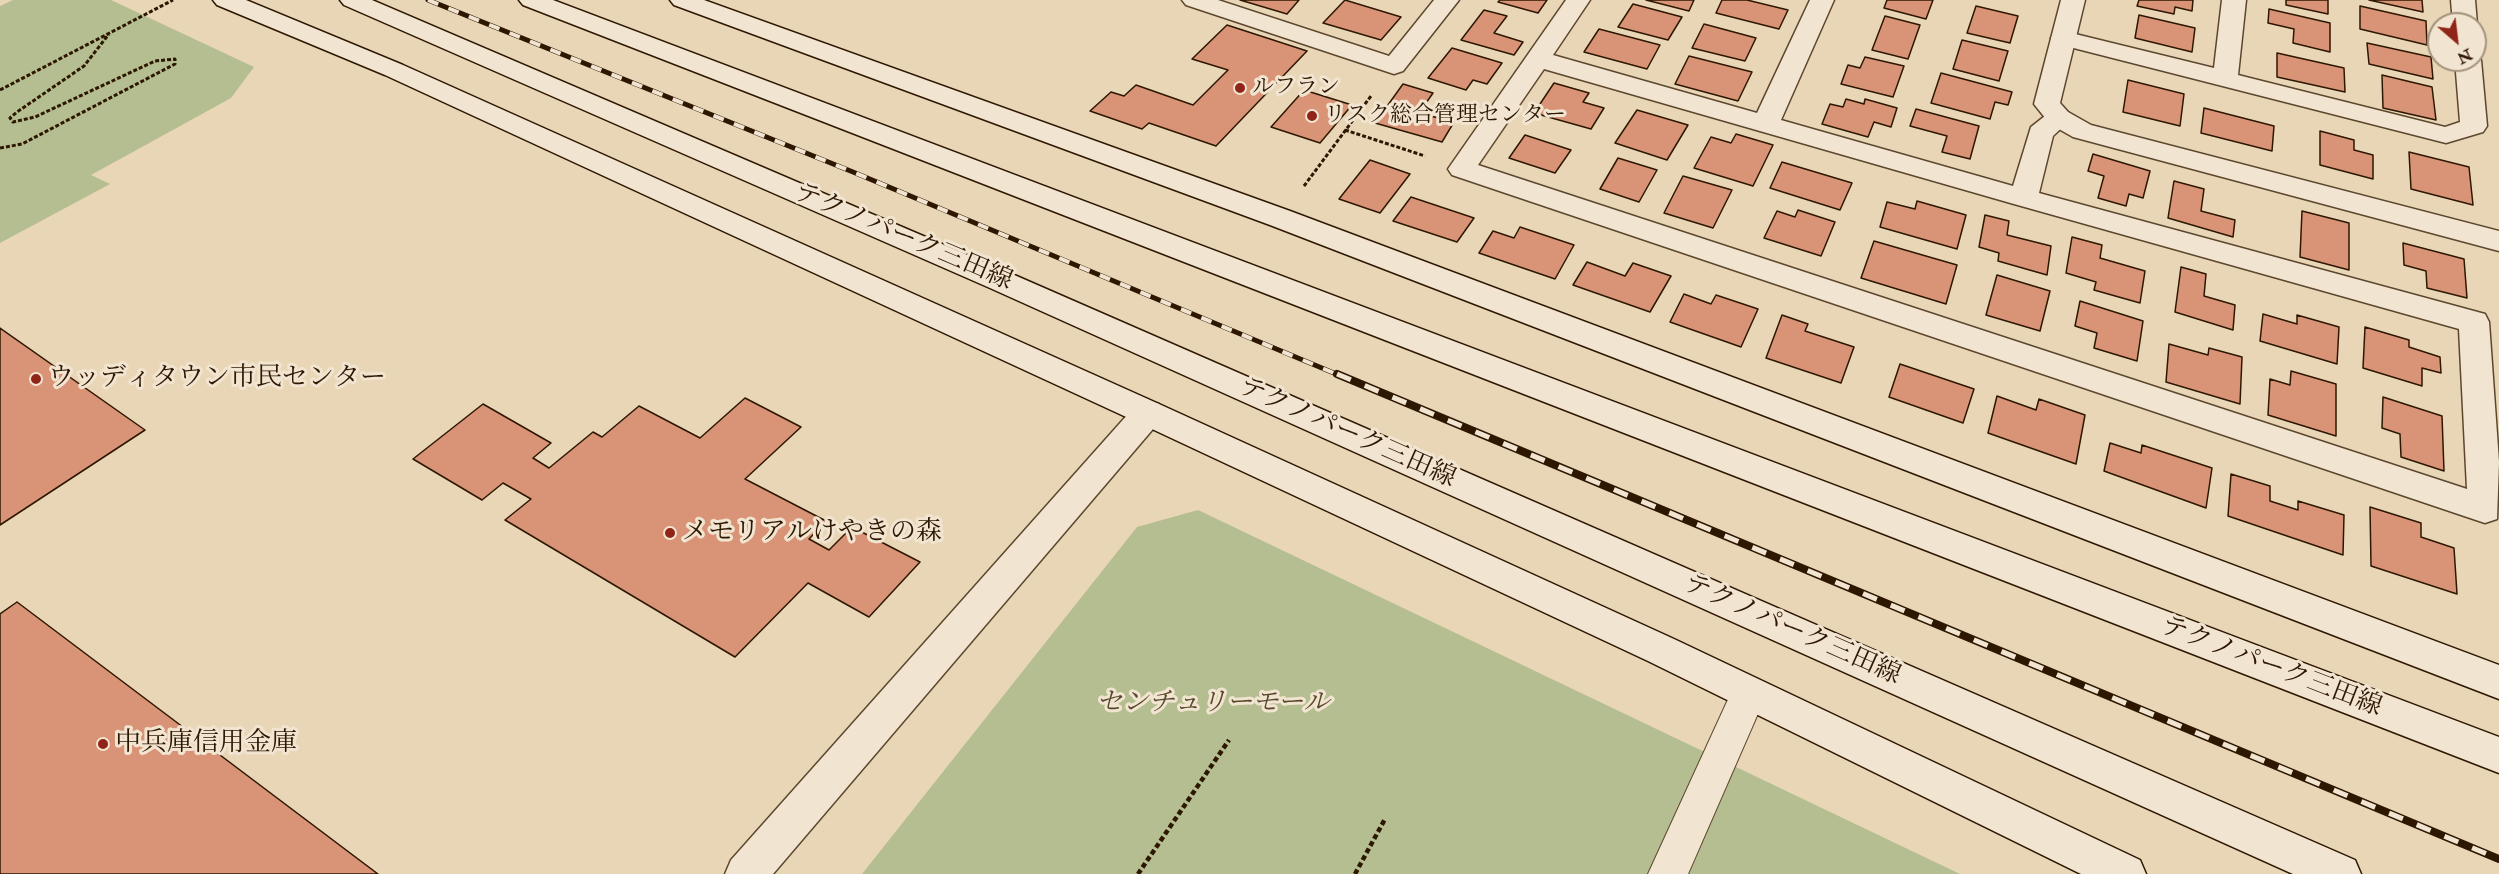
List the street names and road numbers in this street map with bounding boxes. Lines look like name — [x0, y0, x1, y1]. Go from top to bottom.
street label: テクノパーク三田線 — [789, 178, 1017, 298]
street label: テクノパーク三田線 — [1234, 372, 1460, 496]
street label: テクノパーク三田線 — [1679, 569, 1905, 693]
street label: テクノパーク三田線 — [2156, 612, 2386, 724]

